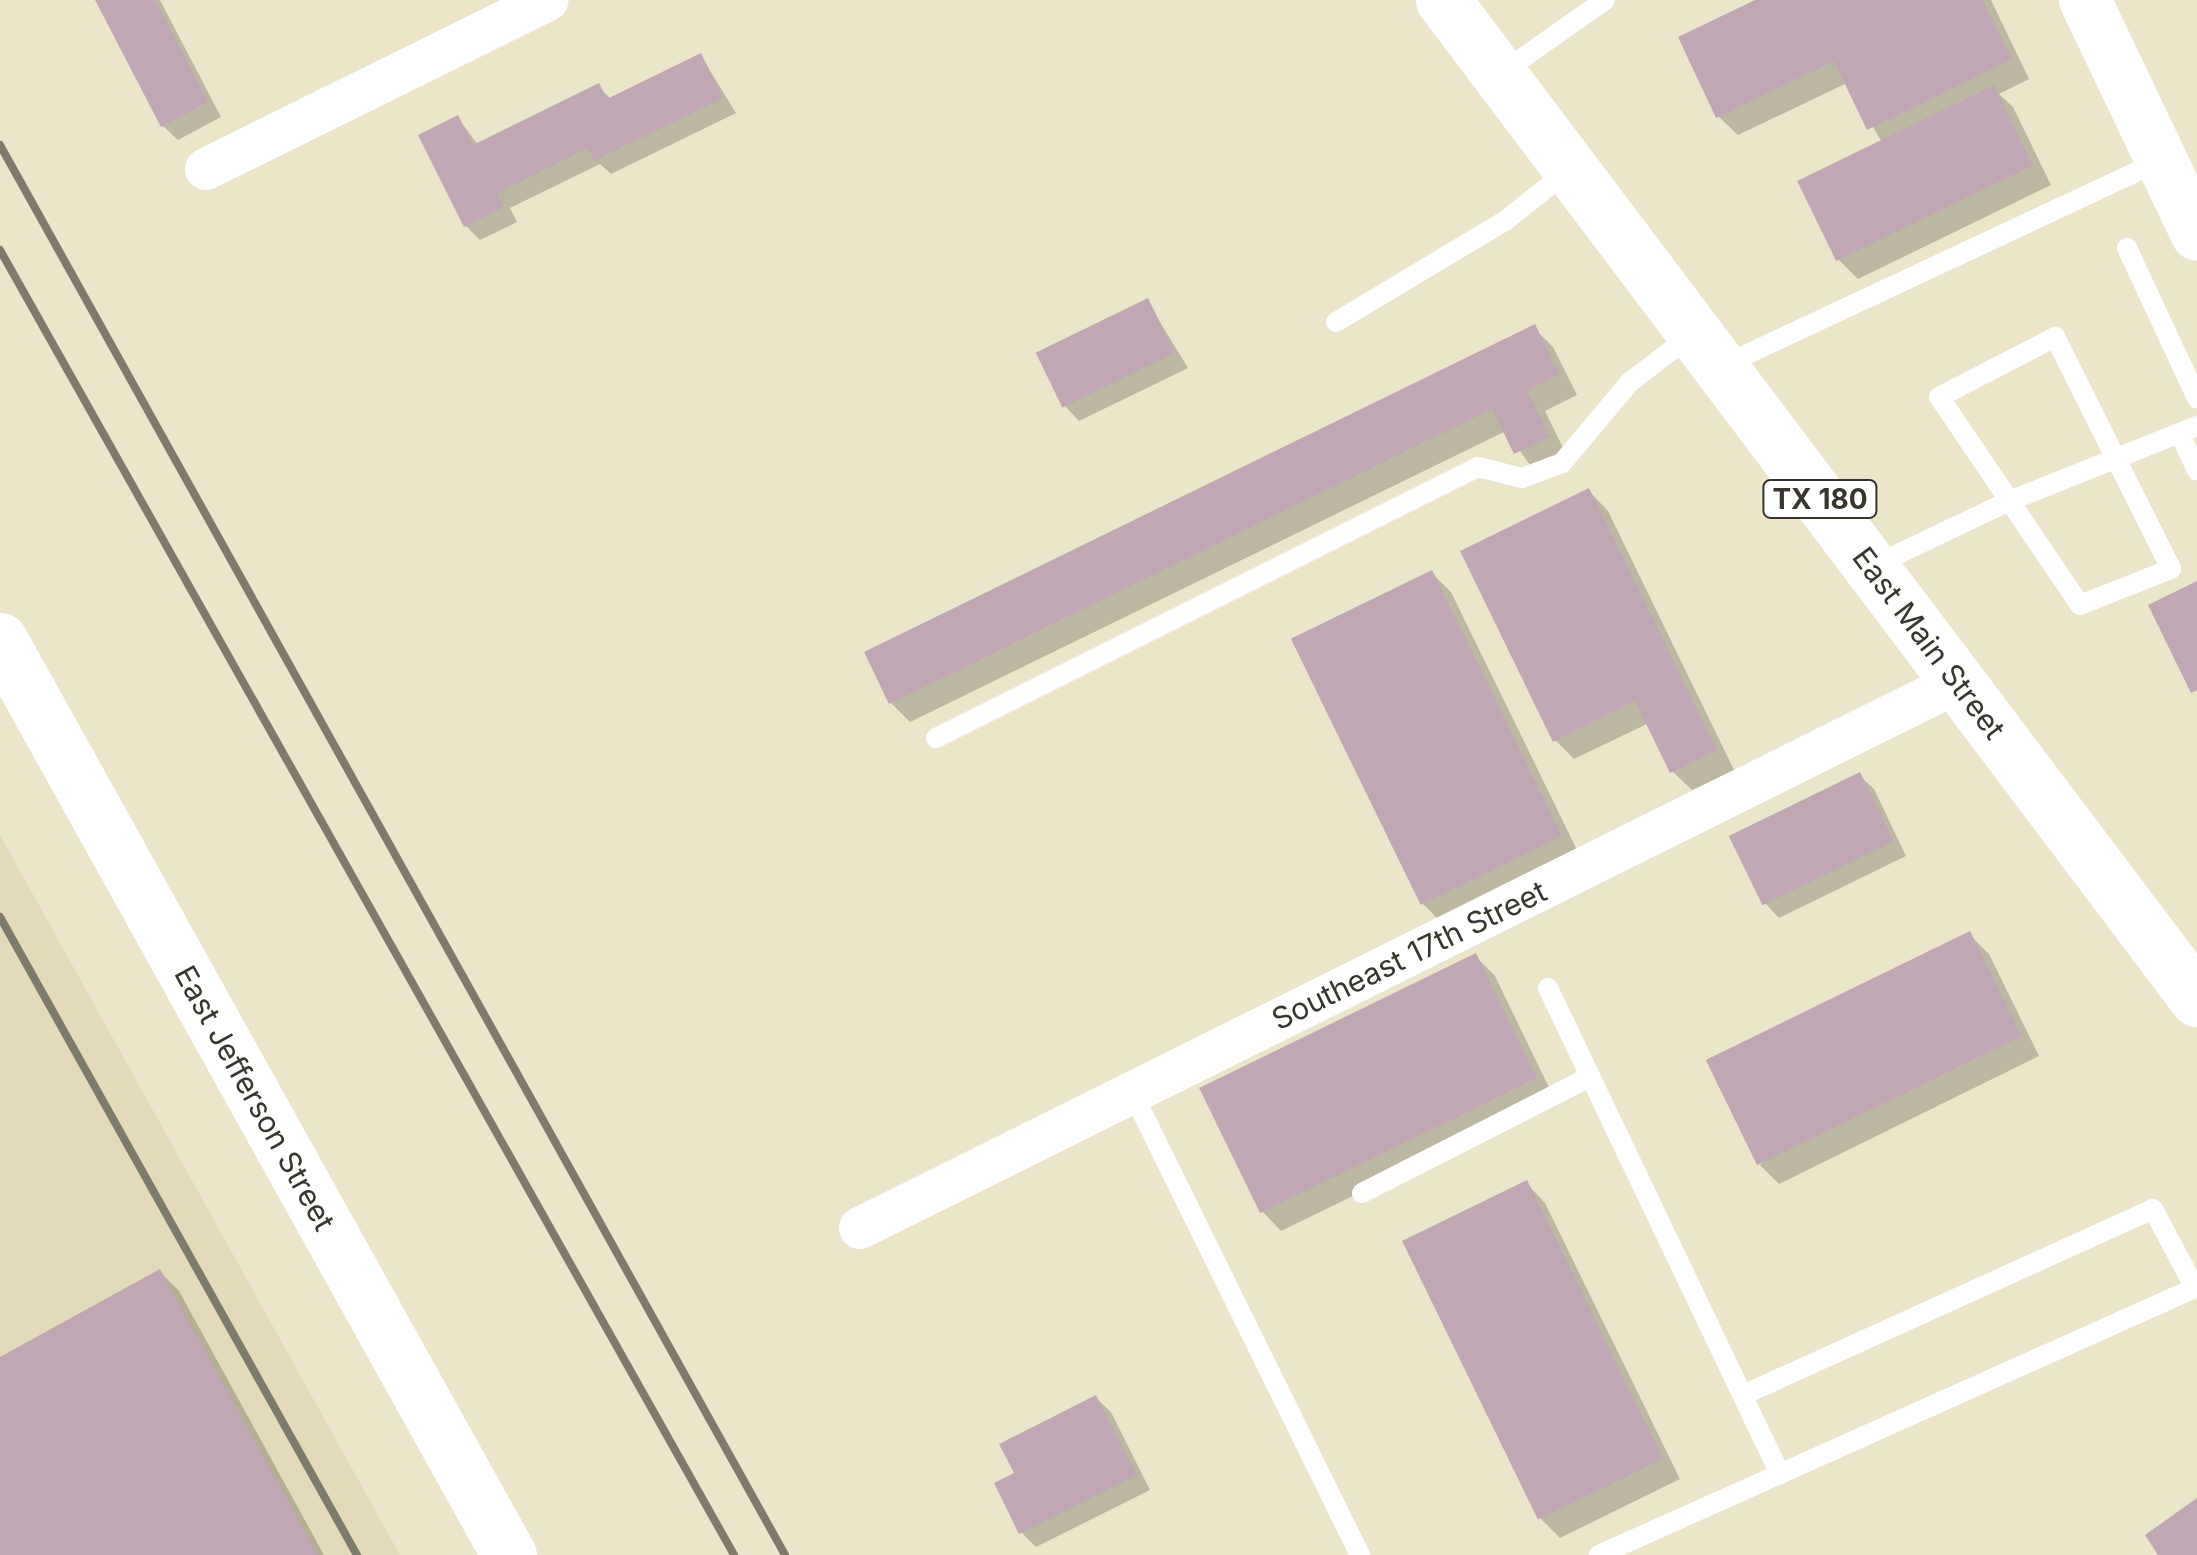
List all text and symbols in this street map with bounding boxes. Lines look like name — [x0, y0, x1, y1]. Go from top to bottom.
road number: TX 180 — [1760, 476, 1880, 522]
street label: East Main Street — [1845, 540, 2013, 746]
street label: Southeast 17th Street — [1266, 873, 1552, 1037]
street label: East Jefferson Street — [167, 959, 343, 1237]

